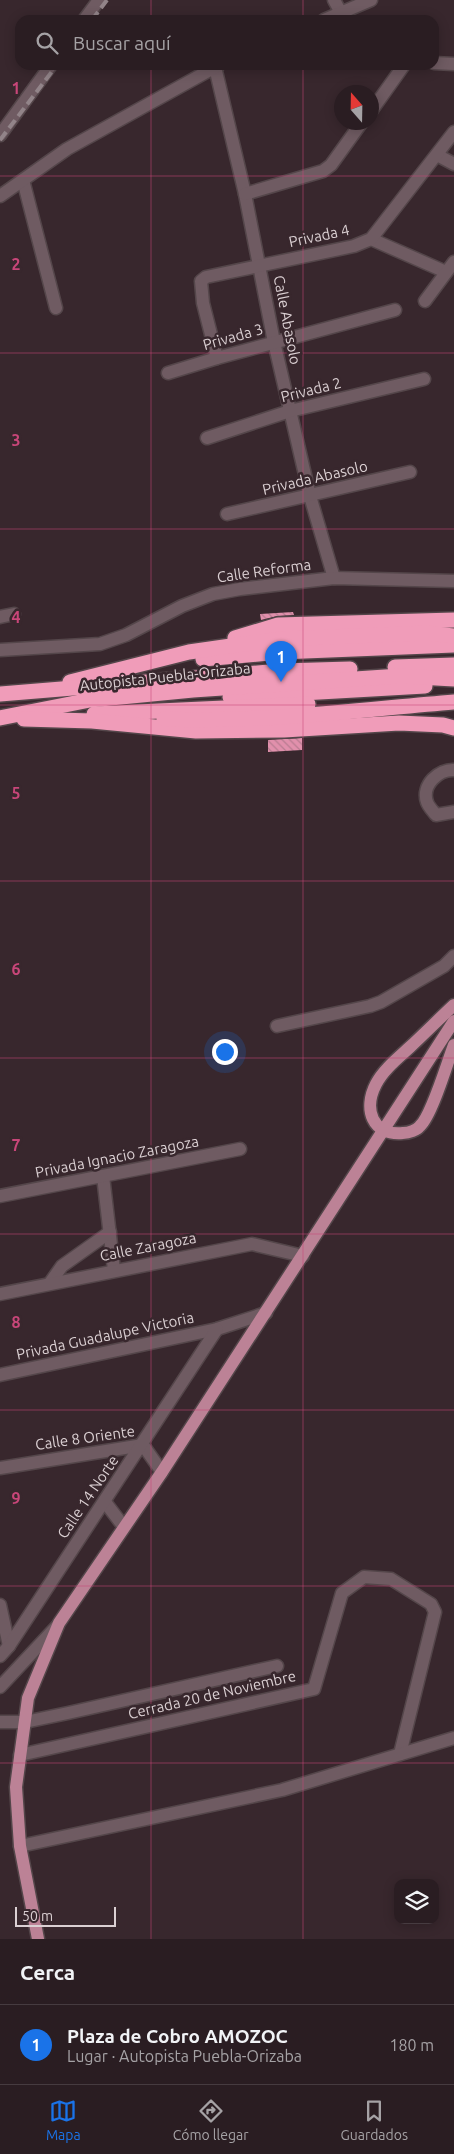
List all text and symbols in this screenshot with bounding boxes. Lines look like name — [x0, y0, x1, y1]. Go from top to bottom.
search box — [15, 15, 439, 70]
icon: search — [33, 29, 61, 57]
text: Buscar aquí — [73, 32, 171, 54]
text: 1 — [11, 79, 21, 97]
north arrow — [334, 85, 379, 130]
street label: Privada 4 — [287, 221, 351, 250]
text: 2 — [11, 255, 21, 273]
street label: Calle Abasolo — [270, 274, 304, 366]
street label: Privada 3 — [201, 320, 265, 353]
street label: Privada 2 — [279, 374, 343, 405]
text: 3 — [11, 431, 21, 449]
street label: Privada Abasolo — [261, 457, 369, 498]
street label: Calle Reforma — [216, 555, 312, 586]
text: 4 — [11, 608, 21, 626]
pin: 1 — [265, 641, 297, 682]
street label: Autopista Puebla-Orizaba — [79, 659, 251, 694]
text: 5 — [11, 784, 21, 802]
text: 6 — [11, 960, 21, 978]
your location — [212, 1039, 238, 1065]
street label: Privada Ignacio Zaragoza — [34, 1132, 200, 1181]
text: 7 — [11, 1136, 21, 1154]
street label: Calle Zaragoza — [98, 1229, 198, 1264]
street label: Privada Guadalupe Victoria — [15, 1308, 195, 1363]
text: 8 — [11, 1313, 21, 1331]
street label: Calle 8 Oriente — [34, 1422, 136, 1453]
street label: Calle 14 Norte — [54, 1452, 122, 1541]
text: 9 — [11, 1489, 21, 1507]
street label: Cerrada 20 de Noviembre — [126, 1667, 297, 1722]
map controls — [394, 1879, 439, 1924]
button: layers — [394, 1879, 439, 1924]
scale bar — [15, 1904, 116, 1927]
text: 50 m — [22, 1908, 53, 1924]
text: Cerca — [20, 1960, 75, 1984]
text: Plaza de Cobro AMOZOC — [67, 2025, 288, 2047]
text: 1 — [31, 2036, 41, 2054]
text: 180 m — [389, 2036, 434, 2054]
text: Lugar · Autopista Puebla-Orizaba — [67, 2047, 302, 2065]
tab: Mapa — [46, 2097, 81, 2143]
tab: Cómo llegar — [173, 2097, 248, 2143]
tab: Guardados — [340, 2097, 408, 2143]

